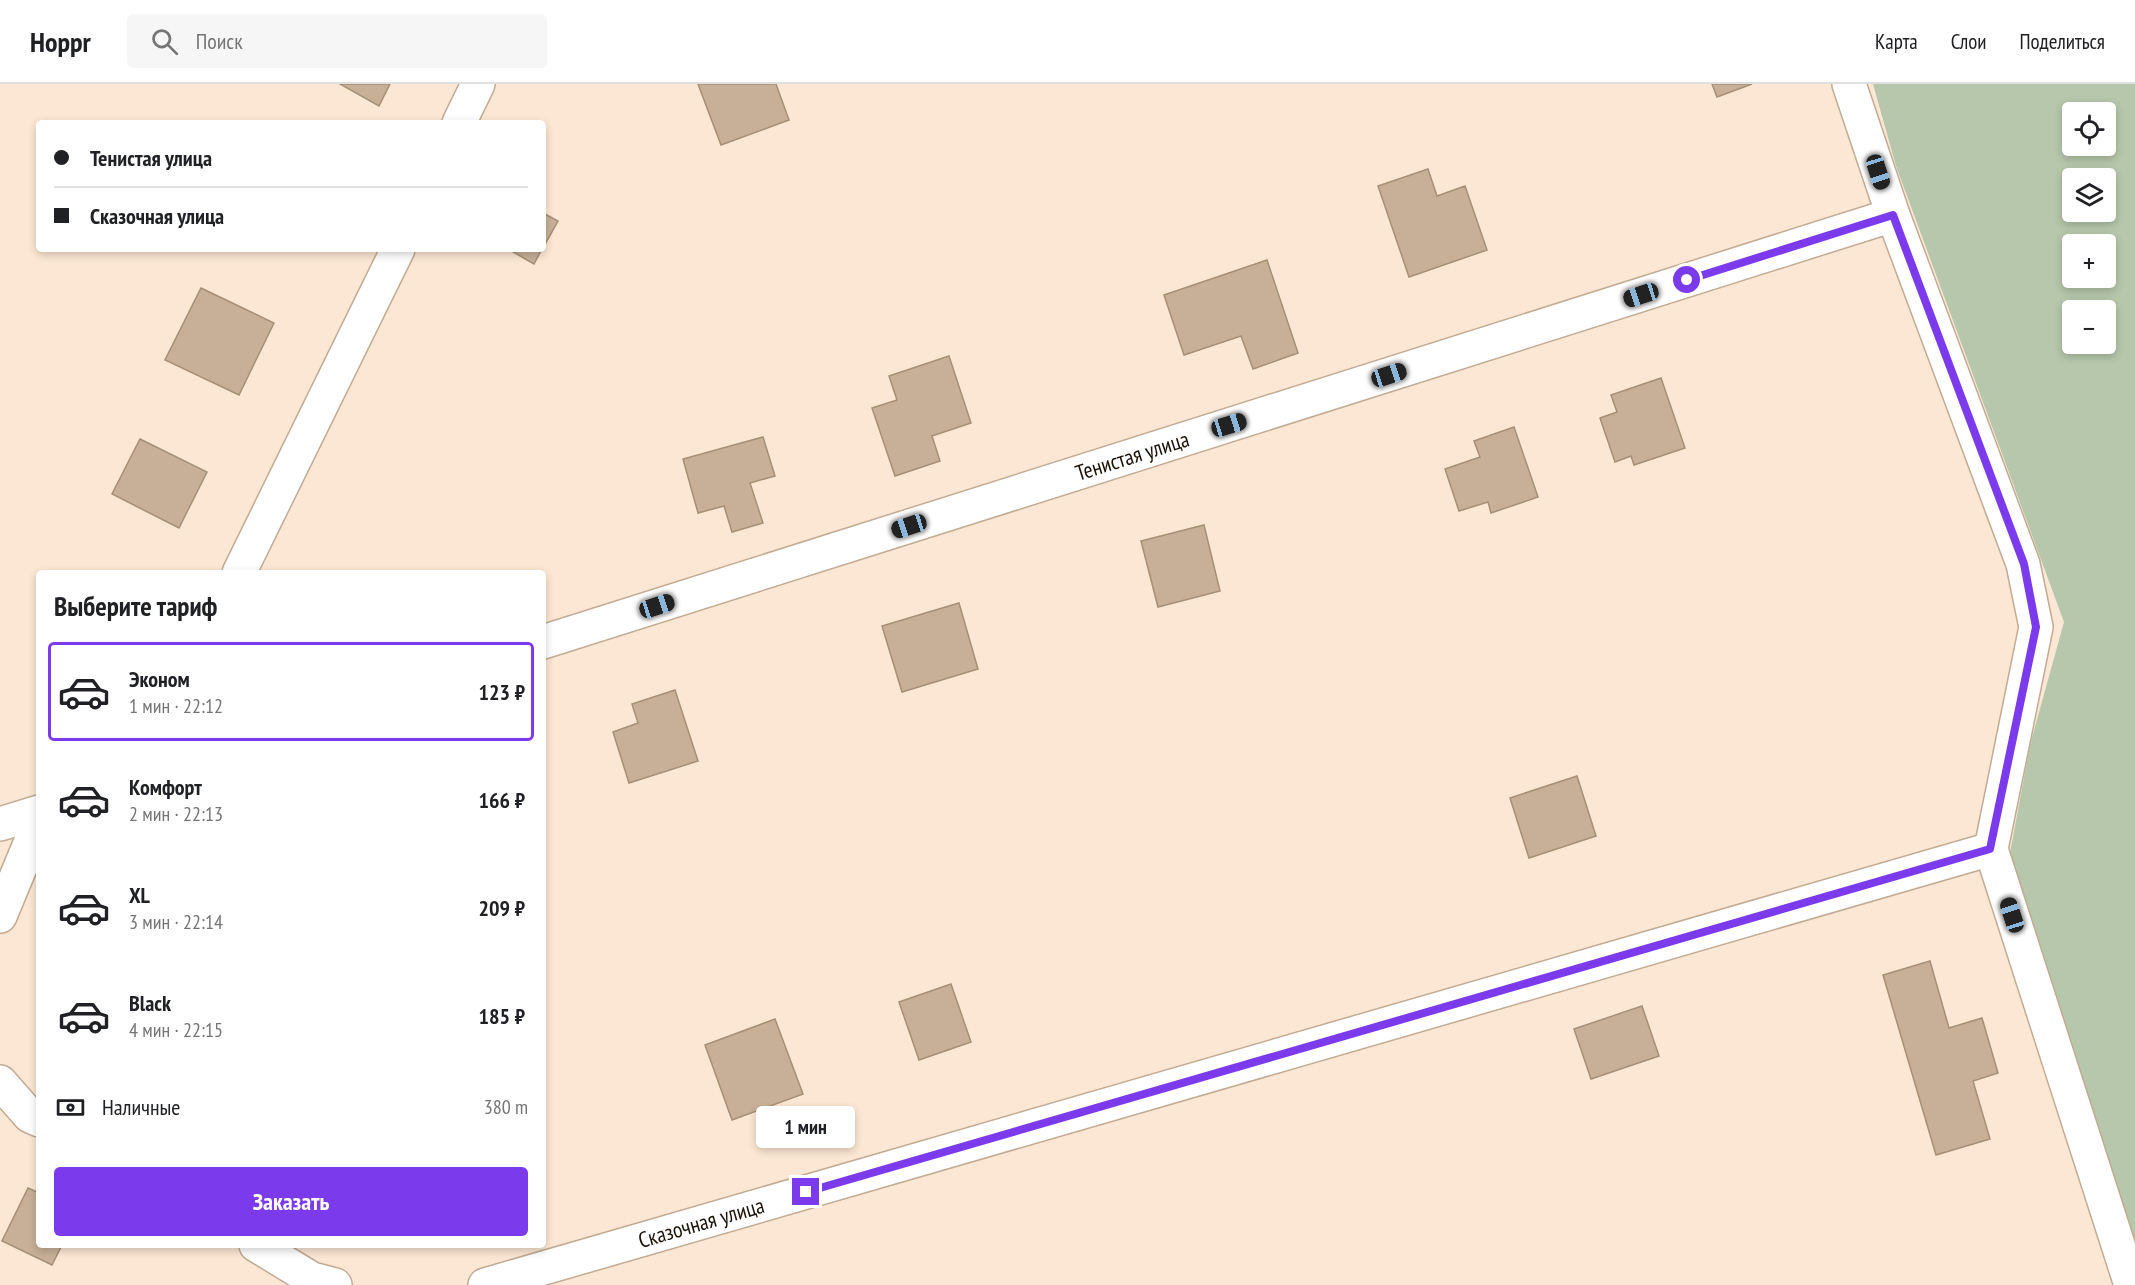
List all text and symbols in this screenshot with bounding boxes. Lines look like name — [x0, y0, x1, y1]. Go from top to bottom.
search box — [127, 14, 547, 68]
text: Hoppr — [30, 23, 91, 60]
icon: search — [148, 25, 181, 58]
text: Поиск — [196, 27, 243, 55]
text: Карта — [1875, 28, 1918, 55]
text: Слои — [1951, 28, 1986, 55]
text: Поделиться — [2019, 28, 2105, 55]
map controls — [2062, 102, 2116, 354]
button: locate — [2062, 102, 2116, 156]
text: Тенистая улица — [90, 144, 212, 172]
car — [1864, 152, 1892, 192]
button: layers — [2062, 168, 2116, 222]
text: Сказочная улица — [90, 202, 224, 230]
button: + — [2062, 234, 2116, 288]
route start — [1673, 266, 1700, 293]
car — [1621, 281, 1661, 309]
button: − — [2062, 300, 2116, 354]
car — [1369, 361, 1409, 389]
car — [1209, 411, 1249, 439]
street label: Тенистая улица — [1072, 425, 1193, 487]
car — [889, 512, 929, 540]
text: Выберите тариф — [54, 589, 217, 623]
car — [637, 592, 677, 620]
icon: car — [57, 665, 111, 719]
text: Эконом — [129, 665, 190, 693]
text: 123 ₽ — [478, 678, 525, 706]
text: 1 мин · 22:12 — [129, 693, 223, 719]
icon: car — [57, 773, 111, 827]
text: Комфорт — [129, 773, 202, 801]
text: 166 ₽ — [478, 786, 525, 814]
text: 2 мин · 22:13 — [129, 801, 223, 827]
icon: car — [57, 881, 111, 935]
text: XL — [129, 881, 150, 909]
text: 209 ₽ — [478, 894, 525, 922]
car — [1998, 895, 2026, 935]
text: 3 мин · 22:14 — [129, 909, 223, 935]
icon: car — [57, 989, 111, 1043]
text: Black — [129, 989, 171, 1017]
text: 185 ₽ — [478, 1002, 525, 1030]
text: 4 мин · 22:15 — [129, 1017, 223, 1043]
icon: cash — [54, 1091, 87, 1124]
text: Наличные — [102, 1093, 180, 1121]
text: 380 m — [484, 1094, 528, 1120]
callout: 1 мин — [756, 1105, 856, 1147]
text: 1 мин — [784, 1114, 827, 1140]
button: Заказать — [54, 1167, 528, 1236]
route end — [792, 1178, 819, 1205]
street label: Сказочная улица — [635, 1191, 767, 1254]

